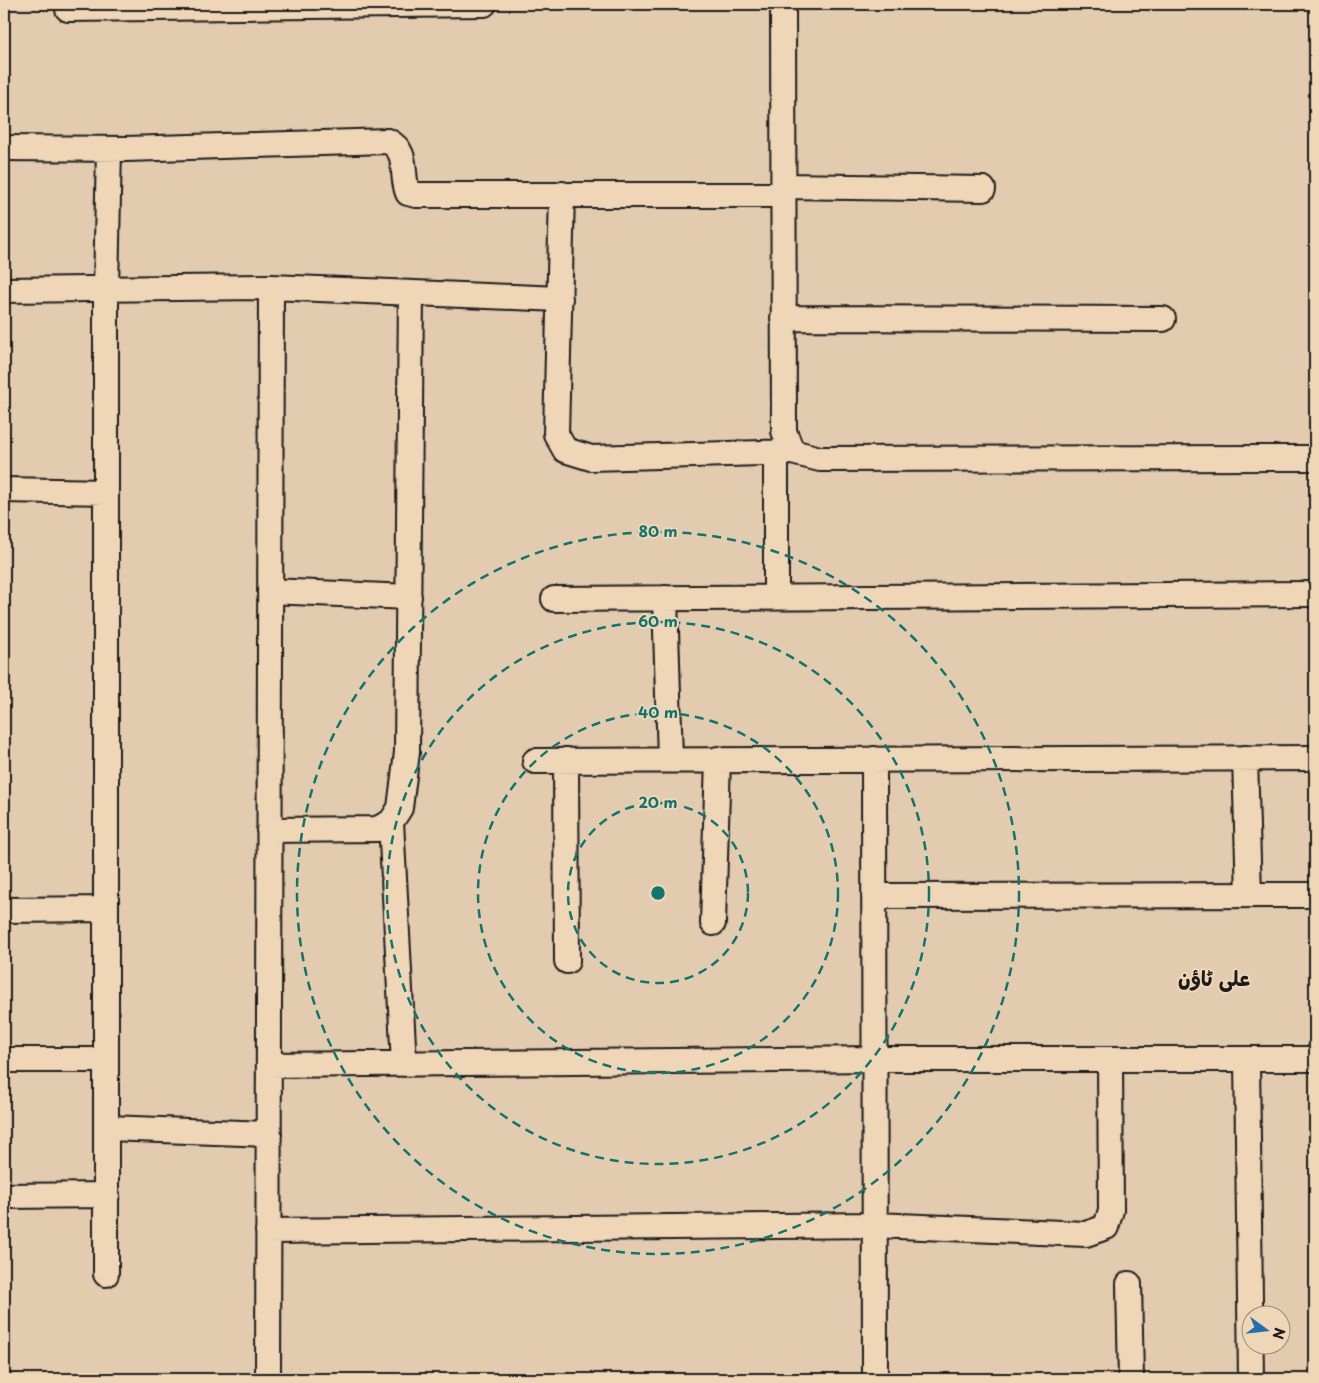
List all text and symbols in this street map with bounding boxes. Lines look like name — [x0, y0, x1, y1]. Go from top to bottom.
text: 80 m — [638, 519, 678, 542]
text: 60 m — [638, 609, 678, 632]
text: 40 m — [638, 700, 678, 723]
text: 20 m — [639, 790, 677, 813]
centre of rings — [649, 884, 667, 902]
district label: علی ٹاؤن — [1178, 963, 1250, 993]
north arrow — [1242, 1306, 1292, 1356]
text: N — [1267, 1325, 1291, 1342]

